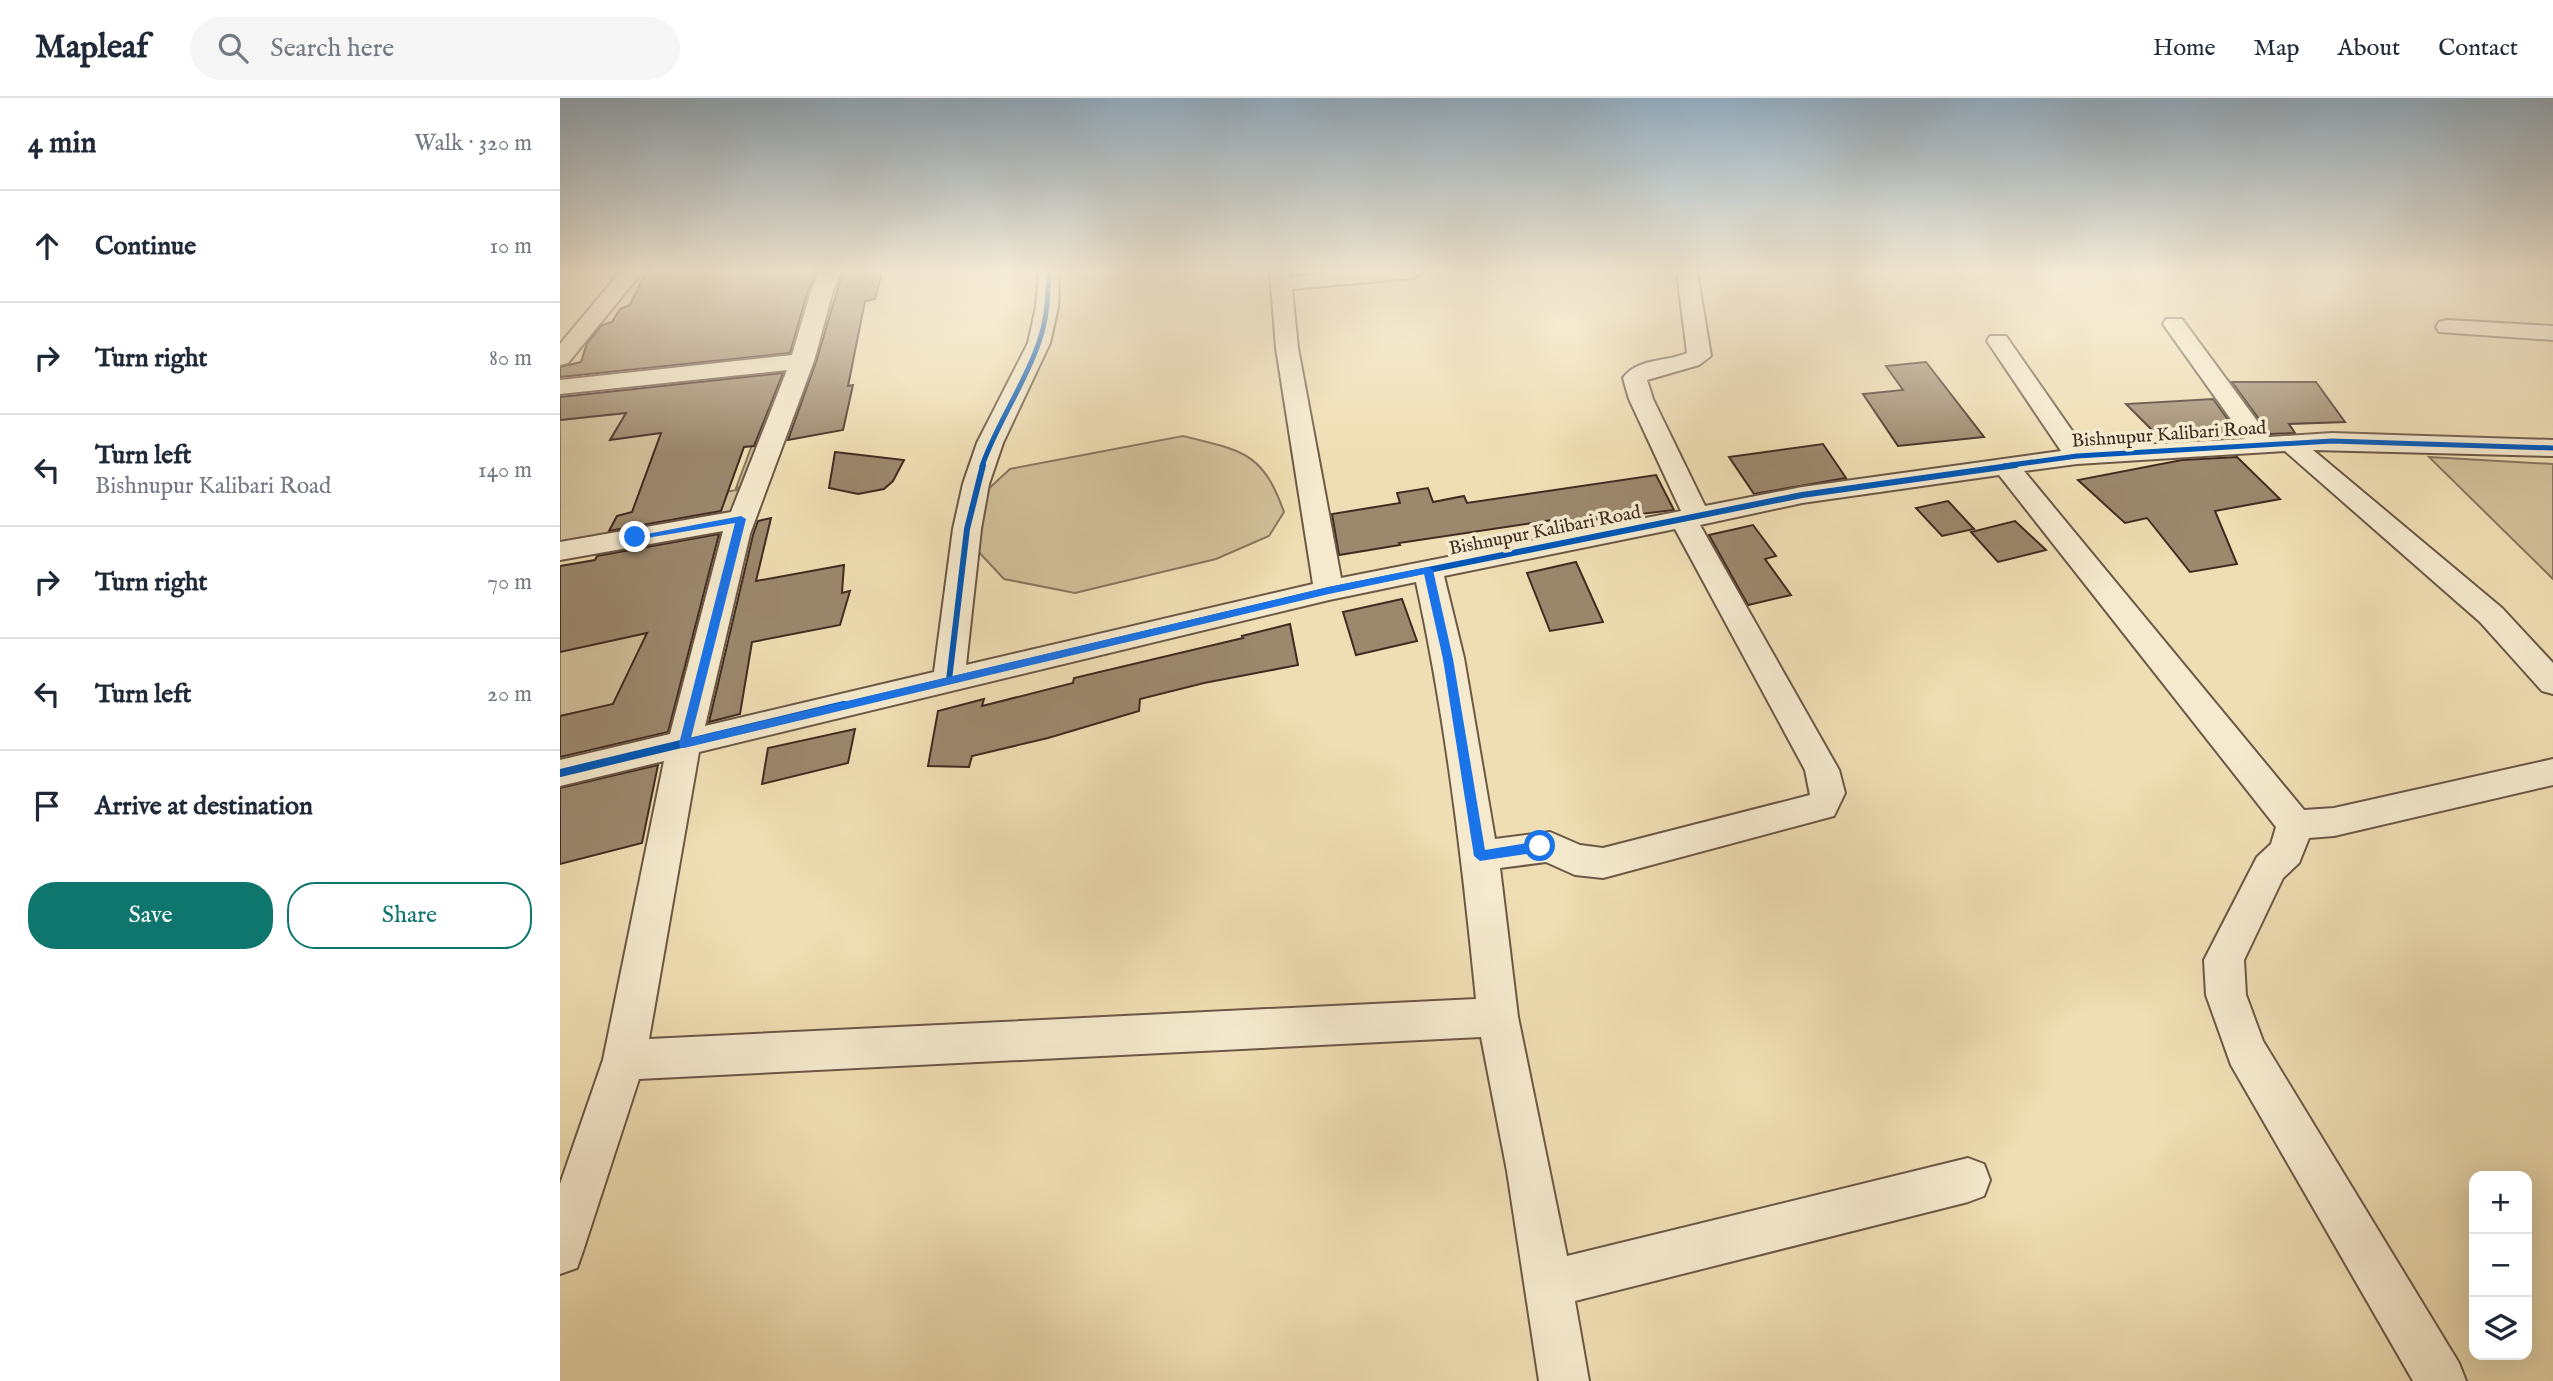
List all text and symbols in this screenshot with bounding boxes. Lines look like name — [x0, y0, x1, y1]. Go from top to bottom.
search box — [190, 17, 680, 80]
text: Mapleaf — [35, 27, 148, 69]
icon: search — [214, 29, 252, 67]
text: Search here — [270, 32, 394, 65]
text: Home — [2153, 33, 2216, 64]
text: Map — [2254, 33, 2300, 64]
text: About — [2338, 33, 2400, 64]
text: Contact — [2438, 33, 2518, 64]
text: 4 min — [28, 125, 96, 163]
text: Walk · 320 m — [414, 129, 532, 158]
icon: ahead — [28, 227, 66, 265]
text: Continue — [95, 230, 196, 263]
text: 10 m — [489, 232, 532, 261]
icon: right — [28, 339, 66, 377]
text: Turn right — [95, 342, 208, 375]
text: 80 m — [489, 344, 532, 373]
street label: Bishnupur Kalibari Road — [2071, 416, 2268, 454]
text: Turn left — [95, 439, 192, 472]
icon: left — [28, 451, 66, 489]
text: 140 m — [478, 456, 532, 485]
text: Bishnupur Kalibari Road — [95, 472, 331, 501]
street label: Bishnupur Kalibari Road — [1447, 500, 1644, 561]
route end — [619, 521, 650, 552]
icon: right — [28, 563, 66, 601]
text: Turn right — [95, 566, 208, 599]
text: 70 m — [487, 568, 532, 597]
icon: left — [28, 675, 66, 713]
text: Turn left — [95, 678, 192, 711]
text: 20 m — [487, 680, 532, 709]
icon: arrive — [28, 787, 66, 825]
text: Arrive at destination — [95, 790, 313, 823]
route start — [1524, 830, 1555, 861]
button: Save — [28, 882, 273, 949]
button: Share — [287, 882, 532, 949]
map controls — [2469, 1171, 2532, 1360]
button: + — [2469, 1171, 2532, 1234]
button: − — [2469, 1234, 2532, 1297]
button: layers — [2469, 1297, 2532, 1360]

